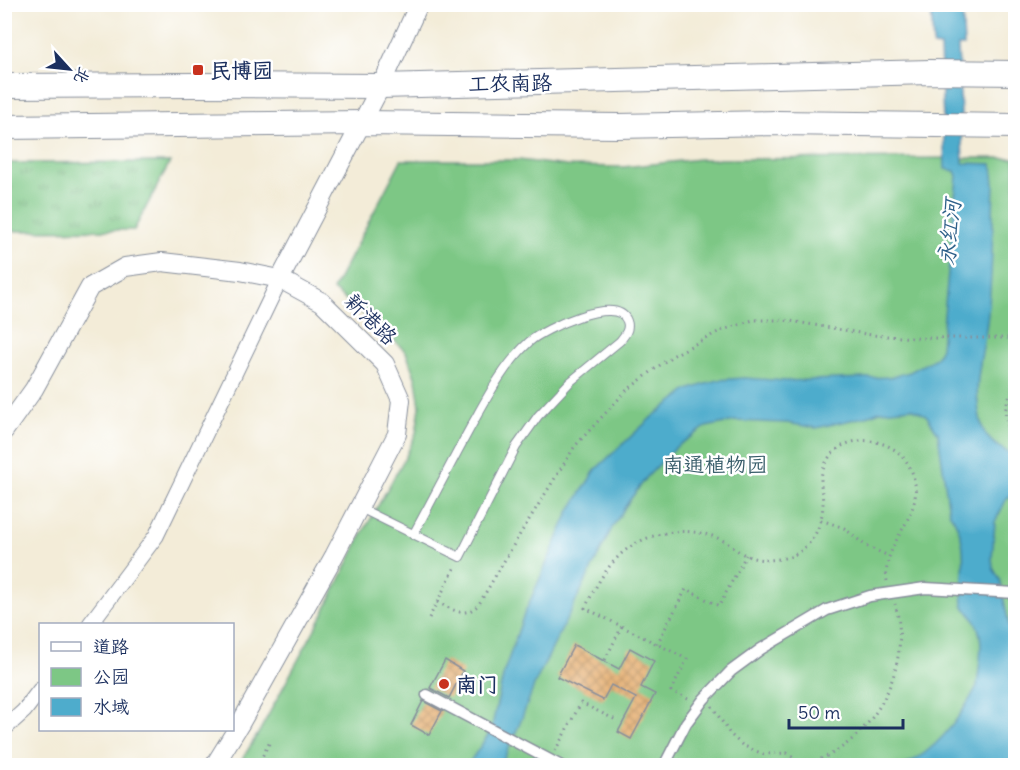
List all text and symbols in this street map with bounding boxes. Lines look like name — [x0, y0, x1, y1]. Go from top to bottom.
north arrow — [39, 39, 99, 99]
place label: 民博园 — [210, 57, 273, 84]
marker: 民博园 — [191, 63, 205, 77]
text: 北 — [70, 64, 95, 87]
street label: 工农南路 — [468, 69, 552, 97]
water label: 永红河 — [932, 195, 967, 266]
street label: 新港路 — [339, 287, 403, 351]
park label: 南通植物园 — [663, 451, 768, 478]
legend — [39, 623, 234, 731]
text: 道路 — [93, 635, 129, 658]
text: 公园 — [93, 665, 129, 688]
place label: 南门 — [456, 671, 498, 698]
marker: 南门 — [437, 677, 451, 691]
scale bar — [789, 692, 903, 730]
text: 水域 — [93, 695, 129, 718]
text: 50 m — [798, 701, 840, 724]

